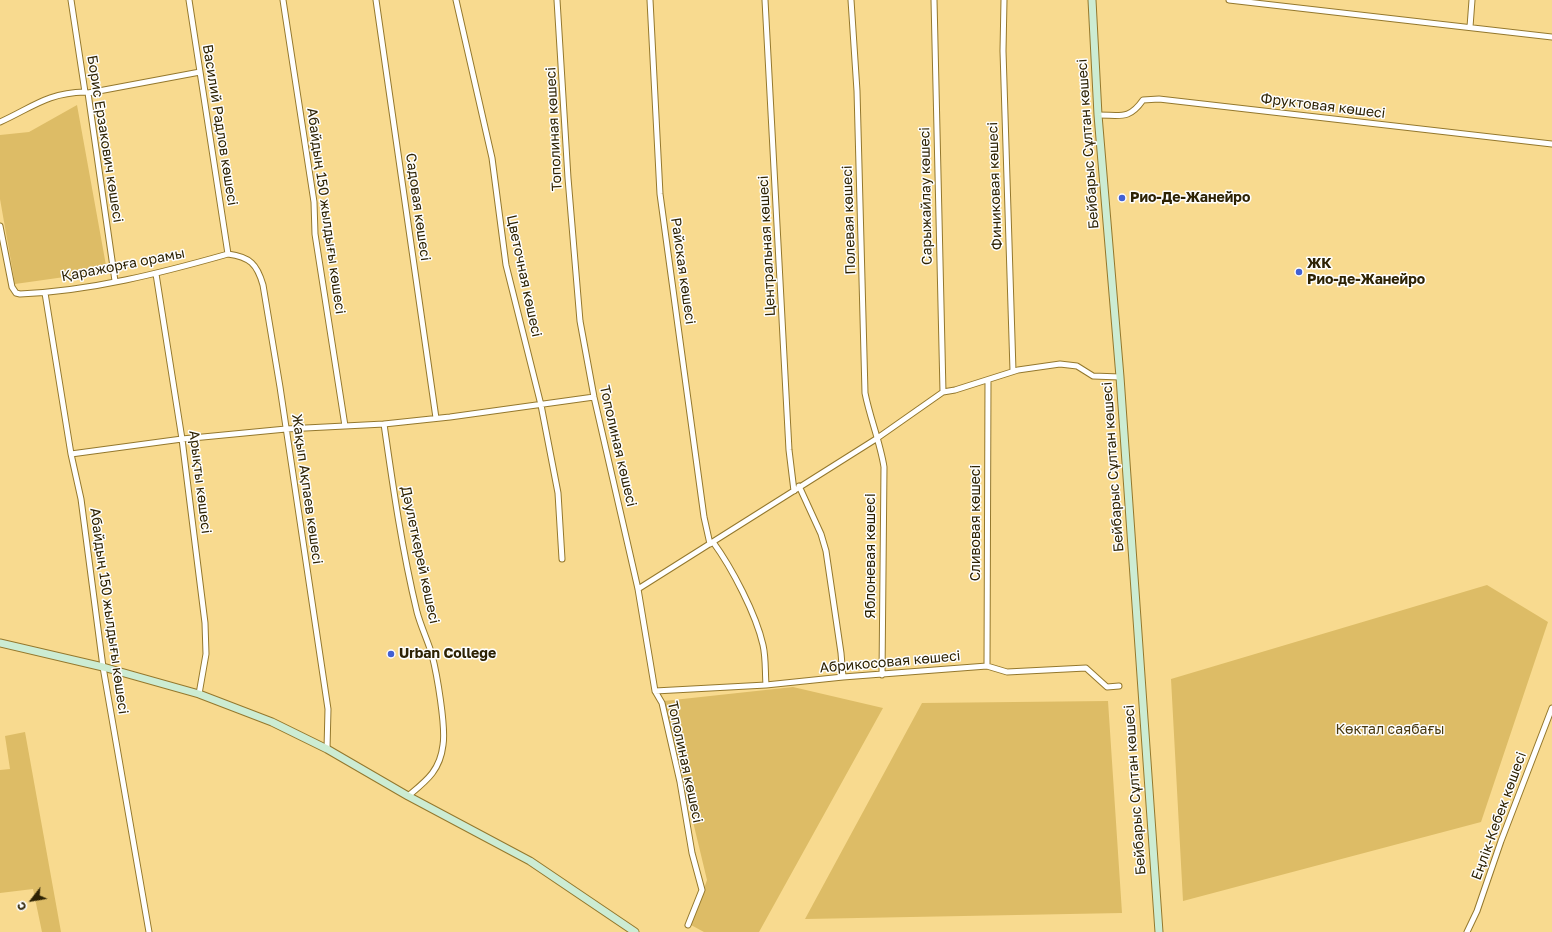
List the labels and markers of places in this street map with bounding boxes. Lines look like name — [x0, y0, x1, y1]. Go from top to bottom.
place label: Рио-Де-Жанейро — [1130, 190, 1250, 206]
marker: Рио-Де-Жанейро — [1117, 193, 1127, 203]
place label: ЖК Рио-де-Жанейро — [1307, 256, 1425, 288]
marker: ЖК Рио-де-Жанейро — [1294, 267, 1304, 277]
place label: Urban College — [399, 646, 496, 662]
marker: Urban College — [386, 649, 396, 659]

